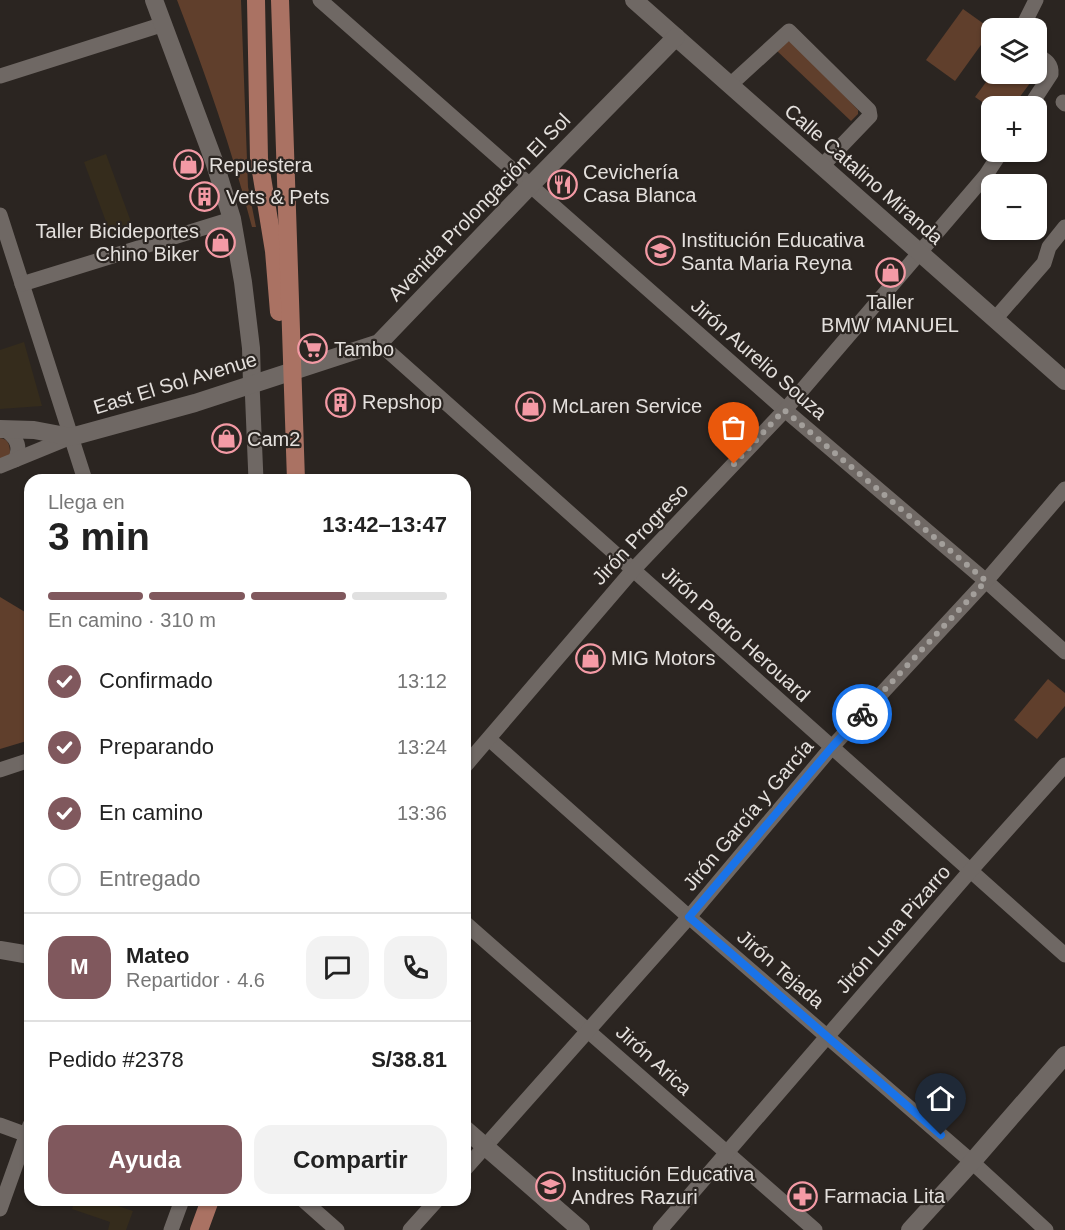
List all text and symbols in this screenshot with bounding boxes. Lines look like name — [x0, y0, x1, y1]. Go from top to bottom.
map controls — [981, 18, 1047, 240]
button: layers — [981, 18, 1047, 84]
button: + — [981, 96, 1047, 162]
street label: Calle Catalino Miranda — [780, 99, 948, 249]
street label: Avenida Prolongación El Sol — [384, 109, 574, 305]
shop icon: Repuestera — [172, 149, 204, 181]
place label: Repuestera — [209, 154, 313, 176]
place label: Cevichería Casa Blanca — [583, 161, 697, 206]
restaurant icon: Cevichería Casa Blanca — [546, 168, 578, 200]
button: − — [981, 174, 1047, 240]
building icon: Vets & Pets — [189, 181, 221, 213]
place label: Vets & Pets — [226, 186, 329, 208]
place label: Taller Bicideportes Chino Biker — [36, 220, 199, 265]
shop icon: Taller Bicideportes Chino Biker — [204, 226, 236, 258]
place label: Institución Educativa Santa Maria Reyna — [681, 229, 865, 274]
school or university icon: Institución Educativa Santa Maria Reyna — [644, 235, 676, 267]
shop icon: Taller BMW MANUEL — [874, 256, 906, 288]
place label: Taller BMW MANUEL — [821, 291, 959, 336]
street label: Jirón Aurelio Souza — [687, 294, 832, 424]
supermarket icon: Tambo — [297, 333, 329, 365]
place label: Tambo — [334, 338, 394, 360]
street label: East El Sol Avenue — [91, 348, 259, 418]
building icon: Repshop — [325, 386, 357, 418]
shop icon: McLaren Service — [515, 390, 547, 422]
place label: Repshop — [362, 391, 442, 413]
place label: McLaren Service — [552, 395, 702, 417]
pin — [708, 402, 759, 464]
icon: bag — [717, 411, 750, 444]
shop icon: Cam2 — [210, 423, 242, 455]
place label: Cam2 — [247, 428, 300, 450]
street label: Jirón Progreso — [588, 479, 692, 589]
text: Llega en — [48, 491, 125, 513]
text: 13:42–13:47 — [322, 512, 447, 537]
text: 3 min — [48, 515, 150, 558]
street label: Jirón Pedro Herouard — [658, 562, 814, 706]
text: En camino · 310 m — [48, 609, 216, 631]
shop icon: MIG Motors — [574, 642, 606, 674]
place label: MIG Motors — [611, 647, 715, 669]
icon: check — [48, 665, 81, 698]
text: Confirmado — [99, 668, 213, 693]
text: 13:12 — [397, 670, 447, 692]
courier — [832, 684, 892, 744]
icon: bike — [846, 698, 879, 731]
icon: check — [48, 731, 81, 764]
text: Preparando — [99, 734, 214, 759]
street label: Jirón García y García — [678, 734, 818, 895]
text: 13:24 — [397, 736, 447, 758]
icon: check — [48, 797, 81, 830]
text: En camino — [99, 800, 203, 825]
text: 13:36 — [397, 802, 447, 824]
street label: Jirón Luna Pizarro — [831, 861, 955, 997]
text: Entregado — [99, 866, 201, 891]
street label: Jirón Tejada — [733, 925, 829, 1013]
button: chat — [306, 936, 369, 999]
button: phone — [384, 936, 447, 999]
text: Mateo — [126, 943, 190, 968]
text: M — [70, 954, 89, 979]
text: Repartidor · 4.6 — [126, 969, 265, 991]
street label: Jirón Arica — [612, 1021, 697, 1100]
text: Pedido #2378 — [48, 1047, 184, 1072]
text: S/38.81 — [371, 1047, 447, 1072]
pin — [915, 1073, 966, 1135]
icon: home — [924, 1082, 957, 1115]
button: Ayuda — [48, 1125, 242, 1194]
button: Compartir — [254, 1125, 447, 1194]
place label: Institución Educativa Andres Razuri — [571, 1163, 755, 1208]
school or university icon: Institución Educativa Andres Razuri — [534, 1170, 566, 1202]
pharmacy icon: Farmacia Lita — [787, 1180, 819, 1212]
place label: Farmacia Lita — [824, 1185, 946, 1207]

